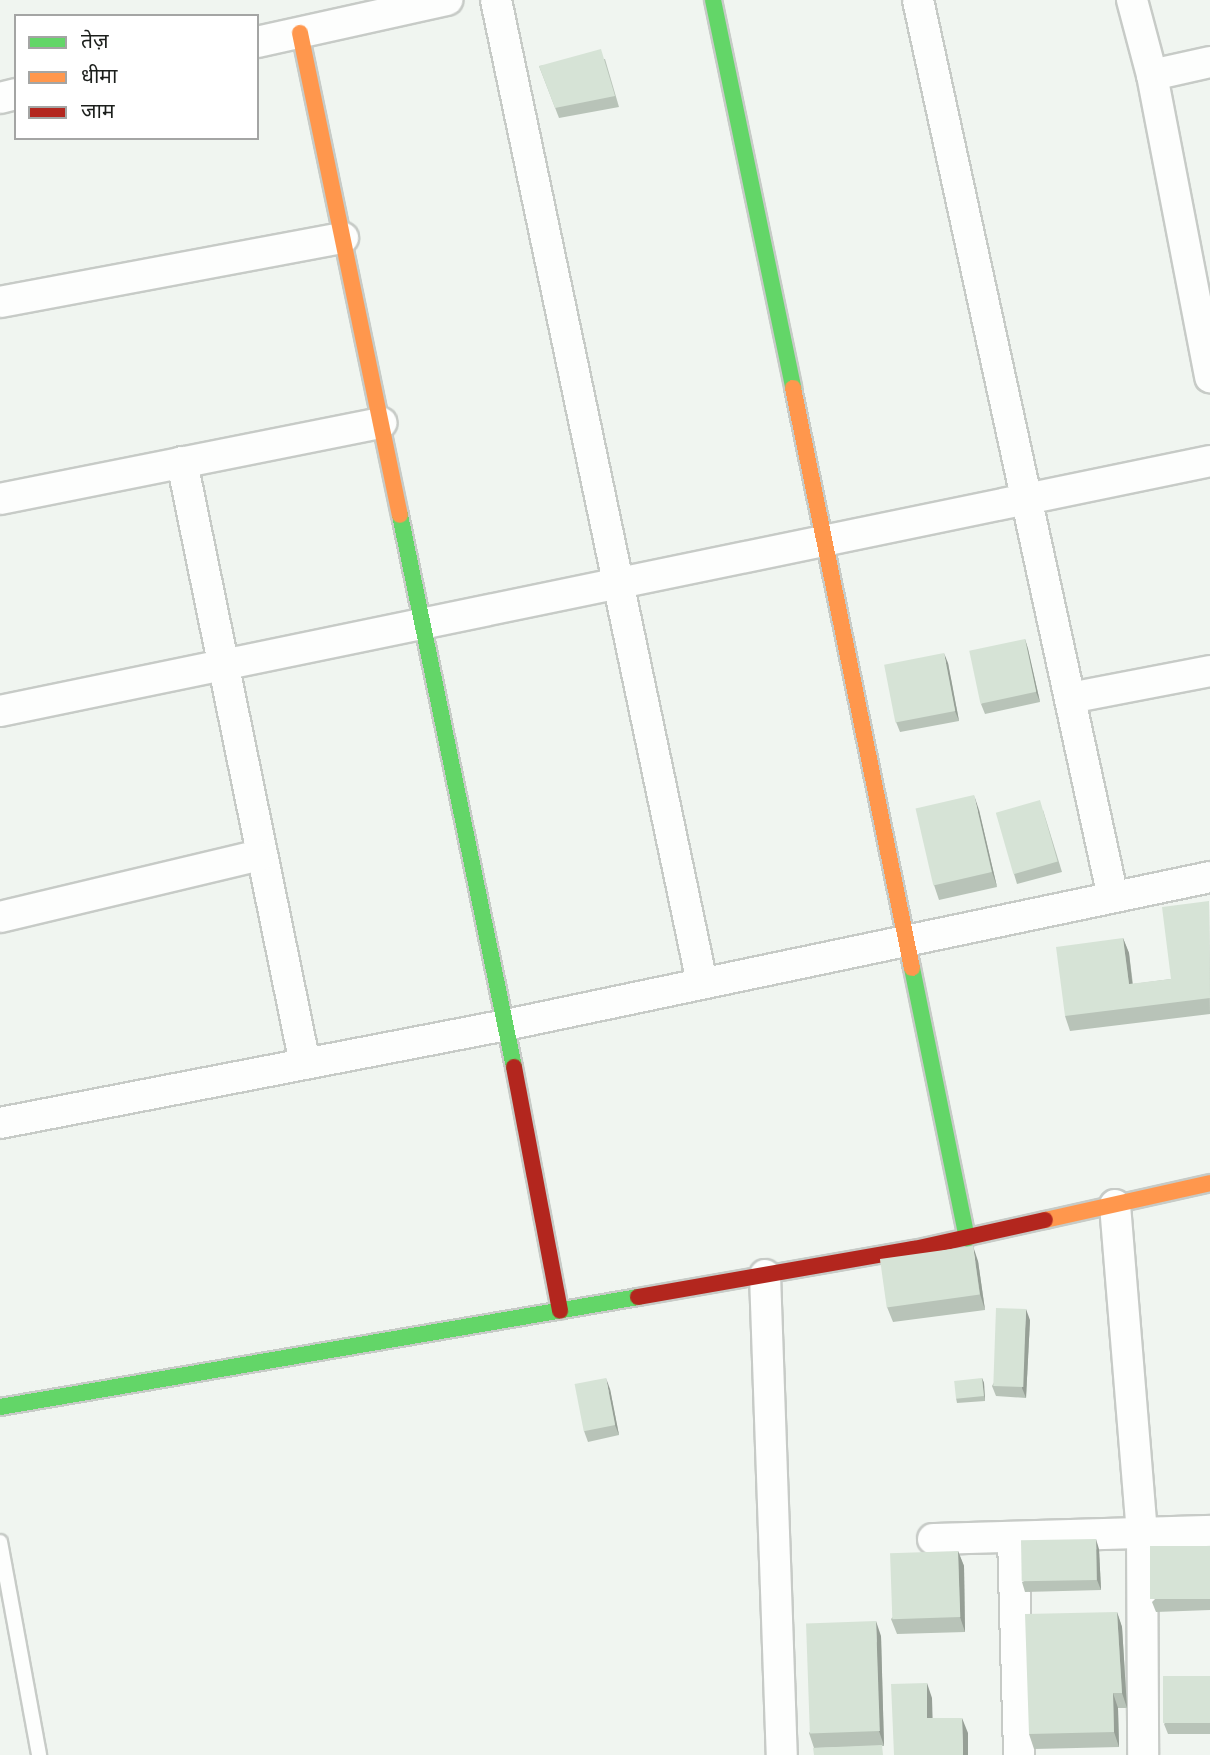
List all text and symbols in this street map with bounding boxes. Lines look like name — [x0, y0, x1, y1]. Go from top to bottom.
legend — [14, 14, 259, 140]
text: तेज़ — [81, 28, 109, 53]
text: धीमा — [81, 63, 117, 88]
text: जाम — [81, 98, 115, 123]

